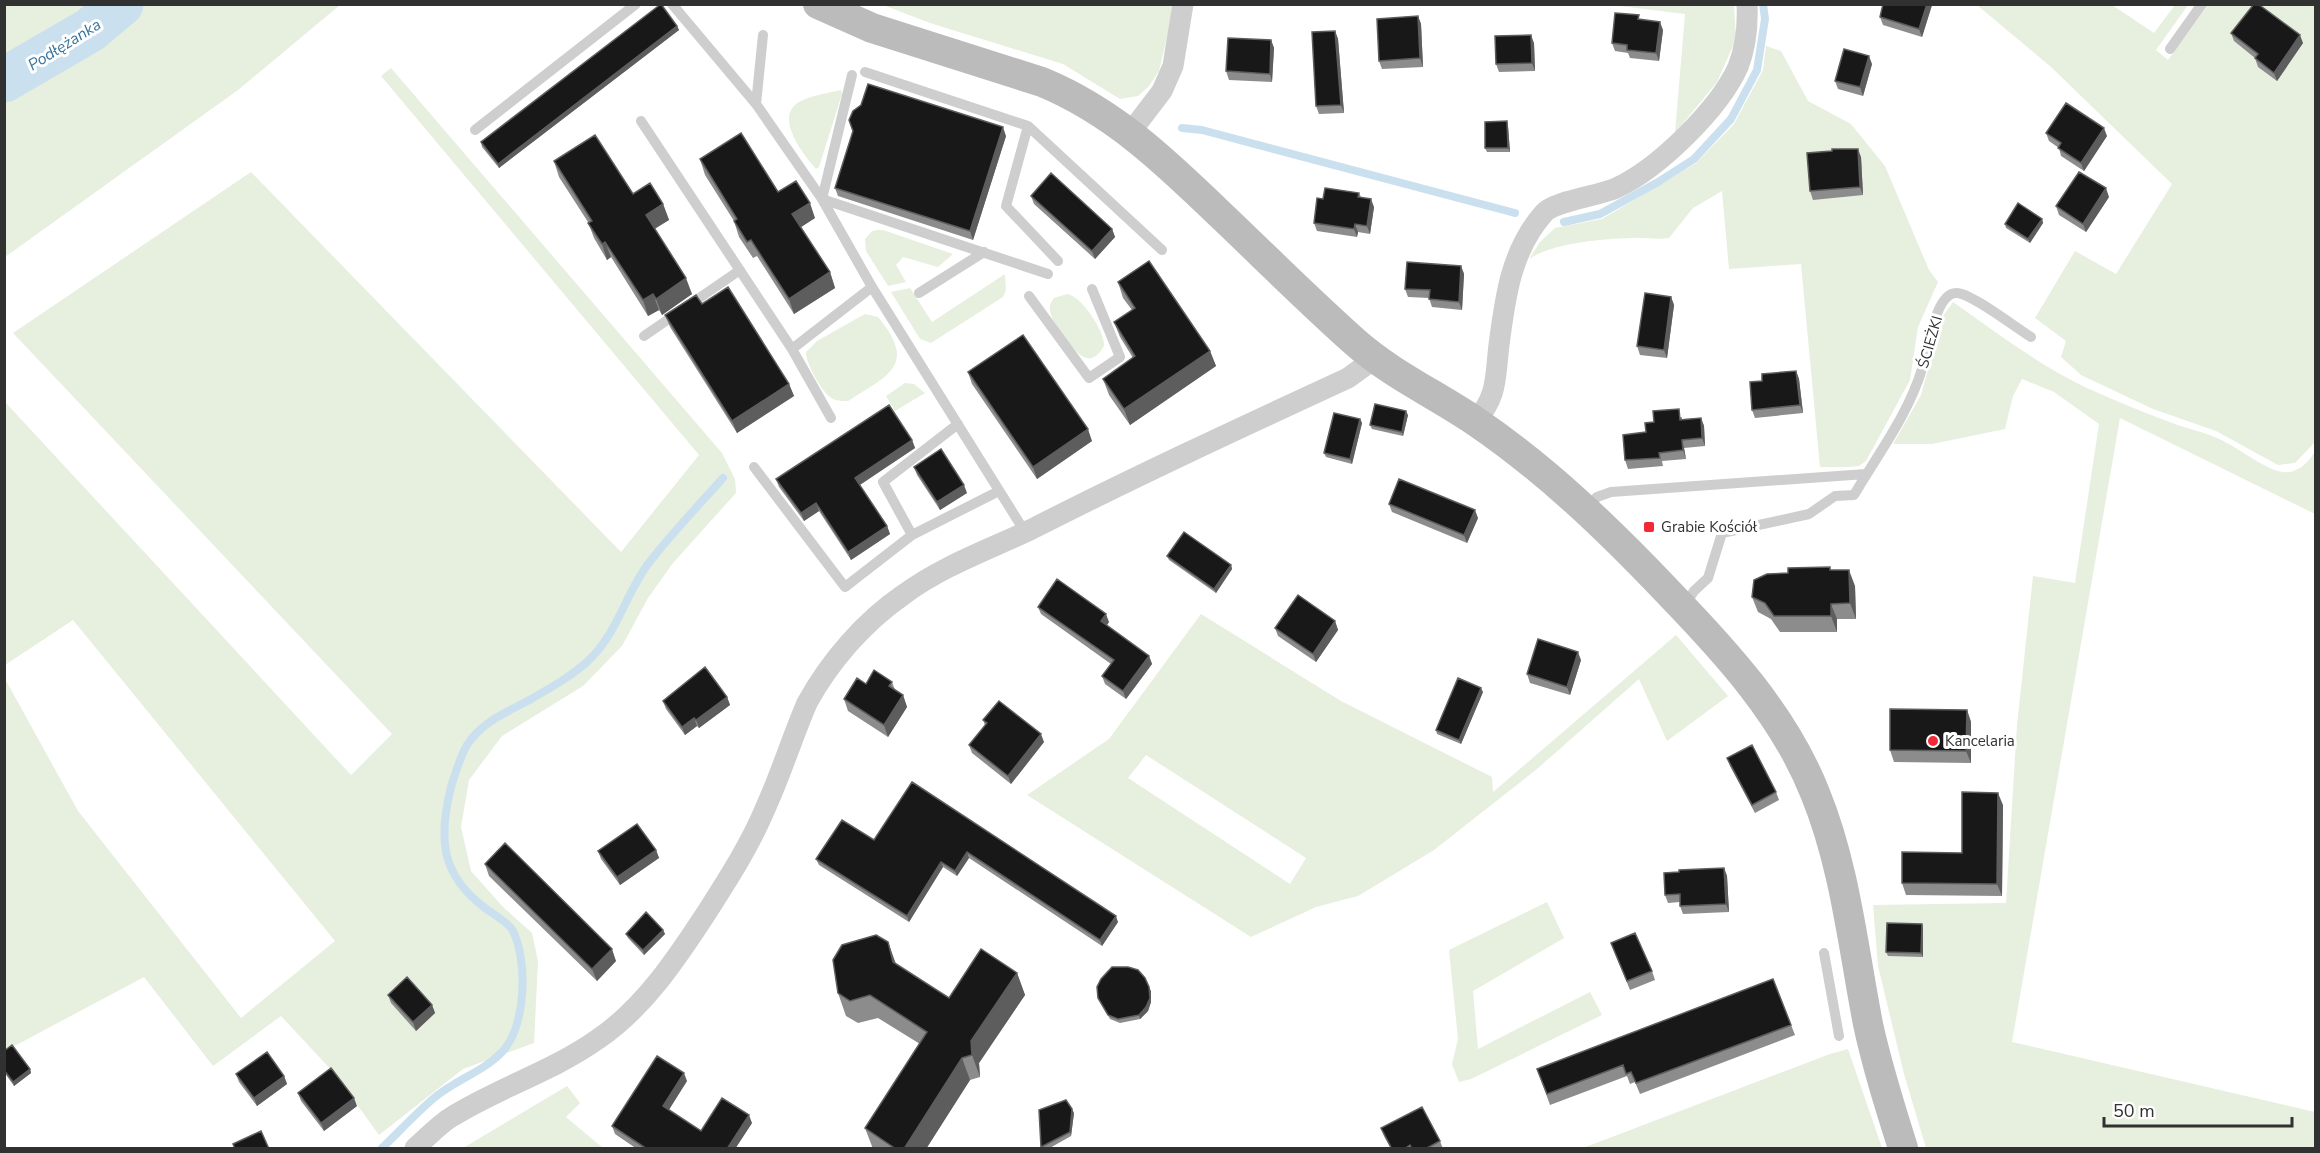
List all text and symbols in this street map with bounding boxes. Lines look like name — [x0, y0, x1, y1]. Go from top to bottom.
water label: Podłężanka — [24, 14, 105, 76]
street label: ŚCIEŻKI — [1912, 313, 1947, 371]
place label: Grabie Kościół — [1661, 517, 1758, 537]
marker: Grabie Kościół — [1642, 520, 1656, 534]
place label: Kancelaria — [1945, 731, 2015, 751]
marker: Kancelaria — [1926, 734, 1940, 748]
scale bar — [2104, 1090, 2292, 1128]
text: 50 m — [2113, 1099, 2155, 1123]

